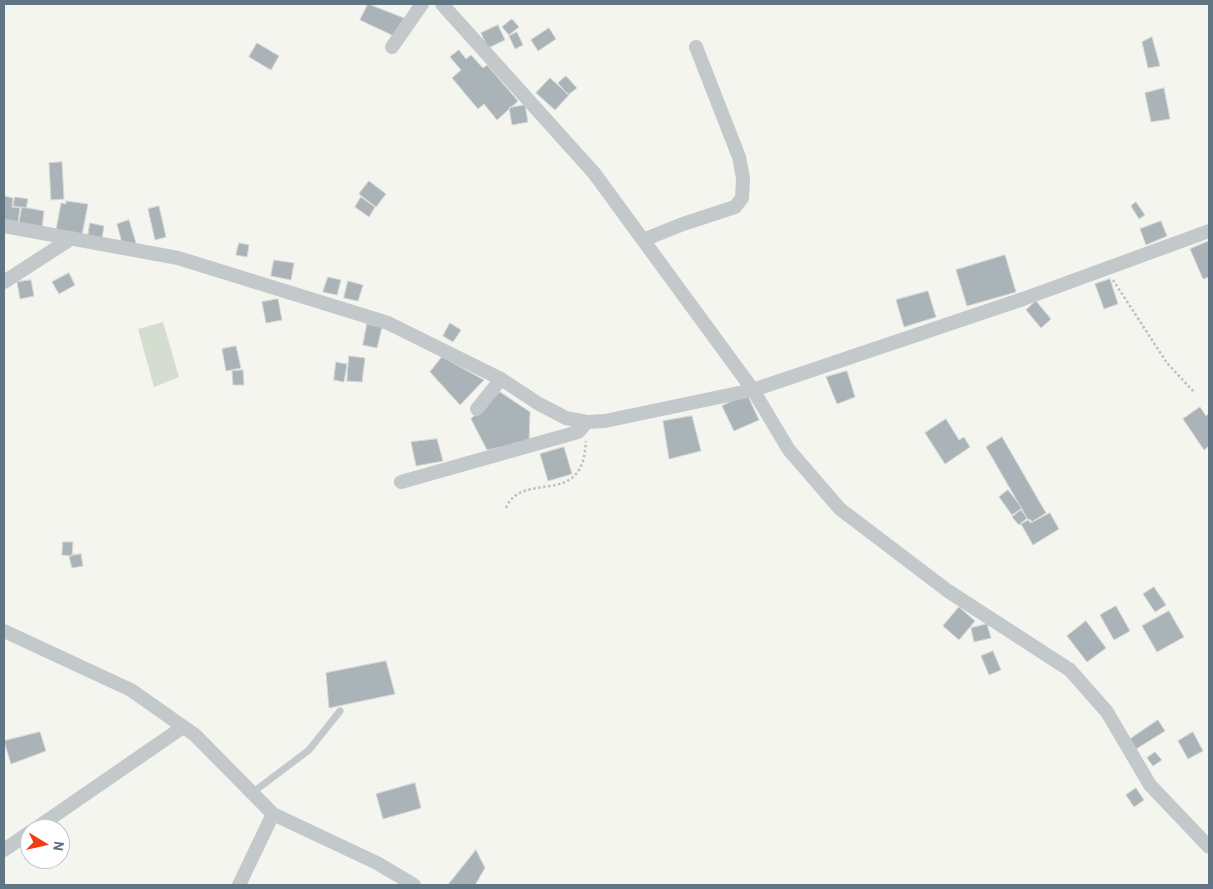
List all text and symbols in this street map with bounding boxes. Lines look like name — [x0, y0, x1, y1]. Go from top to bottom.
north arrow — [20, 819, 70, 869]
text: N — [50, 840, 68, 852]

